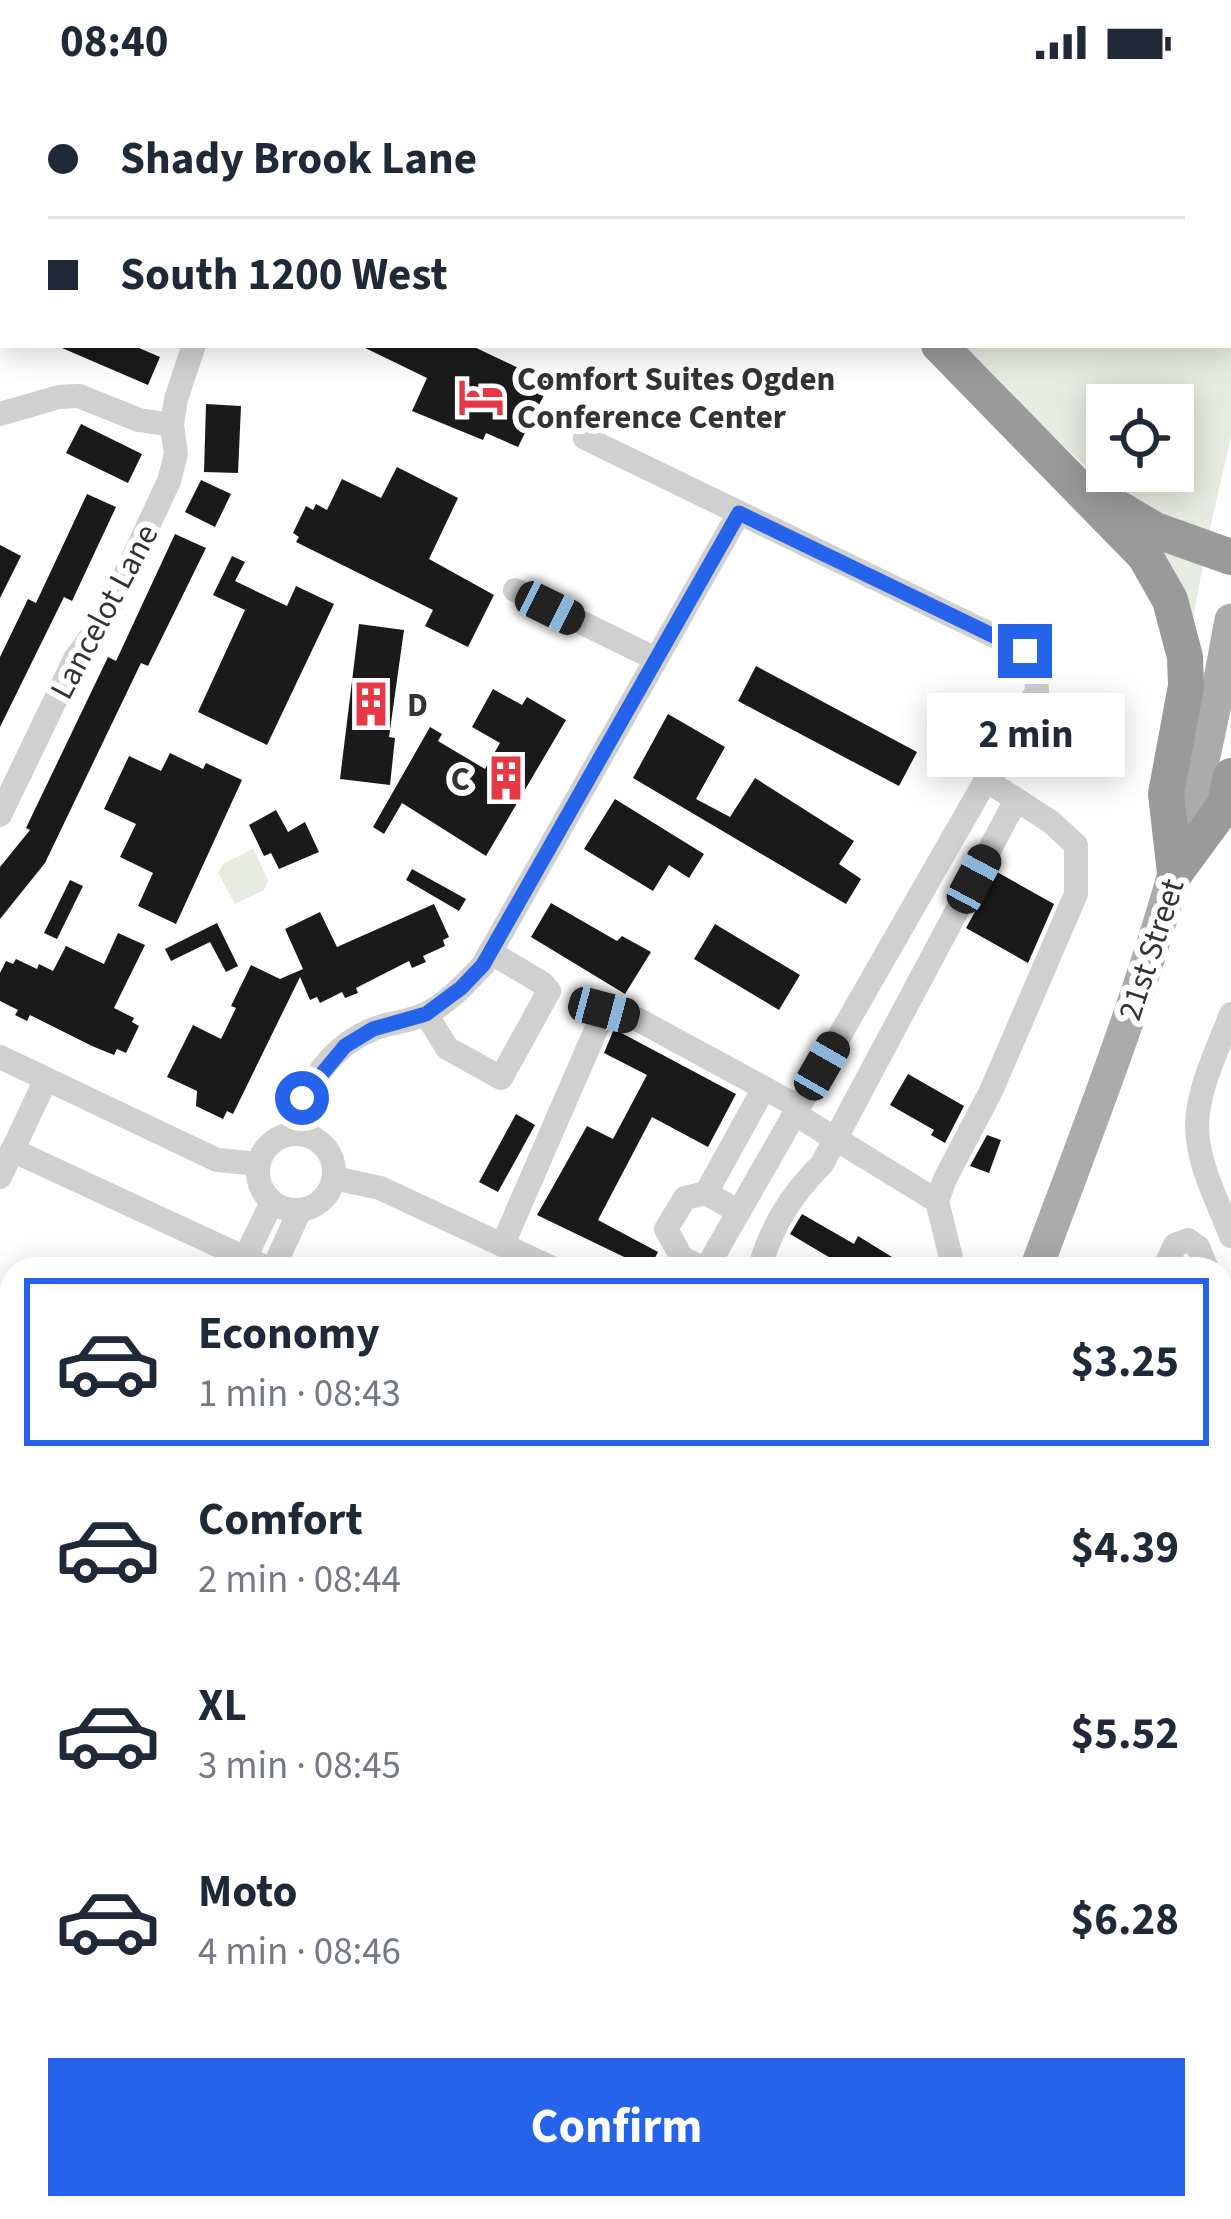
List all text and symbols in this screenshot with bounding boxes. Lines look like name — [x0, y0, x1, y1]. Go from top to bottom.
text: 08:40 — [60, 10, 169, 74]
text: Shady Brook Lane — [120, 127, 477, 191]
text: South 1200 West — [120, 243, 448, 307]
place label: Comfort Suites Ogden Conference Center — [517, 356, 835, 441]
hotel icon: Comfort Suites Ogden Conference Center — [456, 372, 506, 422]
map controls — [1086, 384, 1194, 492]
button: locate — [1086, 384, 1194, 492]
street label: Lancelot Lane — [39, 516, 170, 708]
car — [510, 576, 590, 640]
route end — [998, 624, 1052, 678]
building icon: D — [346, 679, 396, 729]
place label: D — [407, 682, 428, 729]
callout: 2 min — [926, 693, 1124, 777]
text: 2 min — [979, 707, 1073, 763]
building icon: C — [481, 753, 531, 803]
place label: C — [451, 756, 470, 803]
car — [941, 839, 1007, 919]
street label: 21st Street — [1106, 873, 1196, 1026]
car — [565, 983, 643, 1037]
car — [788, 1026, 856, 1106]
route start — [275, 1071, 329, 1125]
text: Economy — [198, 1302, 380, 1366]
icon: car — [54, 1308, 162, 1416]
text: $3.25 — [1070, 1330, 1179, 1394]
text: 1 min · 08:43 — [198, 1366, 401, 1422]
text: Comfort — [198, 1488, 363, 1552]
icon: car — [54, 1494, 162, 1602]
text: $4.39 — [1070, 1516, 1179, 1580]
text: 2 min · 08:44 — [198, 1552, 401, 1608]
text: XL — [198, 1674, 247, 1738]
icon: car — [54, 1680, 162, 1788]
text: $5.52 — [1070, 1702, 1179, 1766]
text: 3 min · 08:45 — [198, 1738, 401, 1794]
text: Moto — [198, 1860, 297, 1924]
icon: car — [54, 1866, 162, 1974]
text: $6.28 — [1070, 1888, 1179, 1952]
text: 4 min · 08:46 — [198, 1924, 401, 1980]
button: Confirm — [48, 2058, 1185, 2196]

